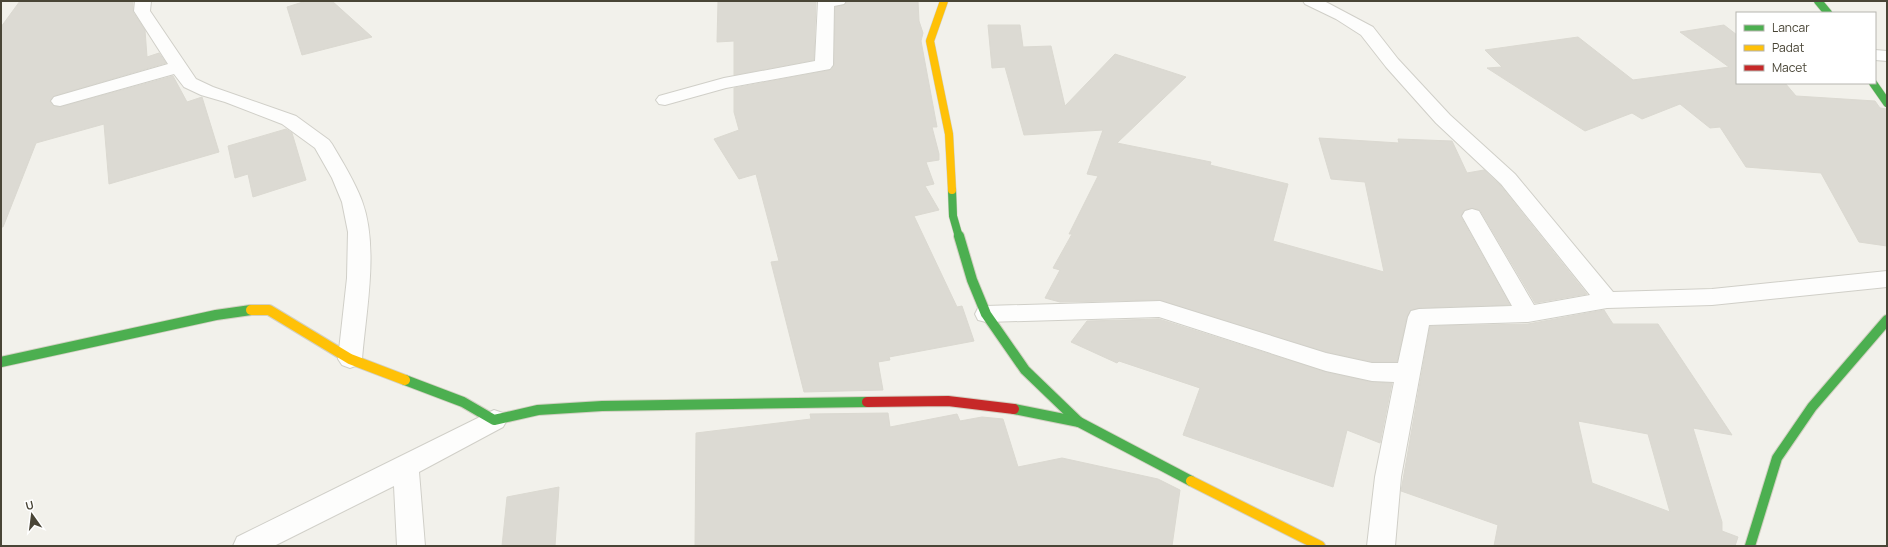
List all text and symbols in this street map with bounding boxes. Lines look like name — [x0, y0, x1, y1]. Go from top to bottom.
legend — [1736, 12, 1876, 84]
text: Lancar — [1772, 19, 1810, 36]
text: Padat — [1772, 39, 1804, 56]
text: Macet — [1772, 59, 1807, 76]
north arrow — [12, 495, 52, 535]
text: U — [24, 497, 35, 513]

